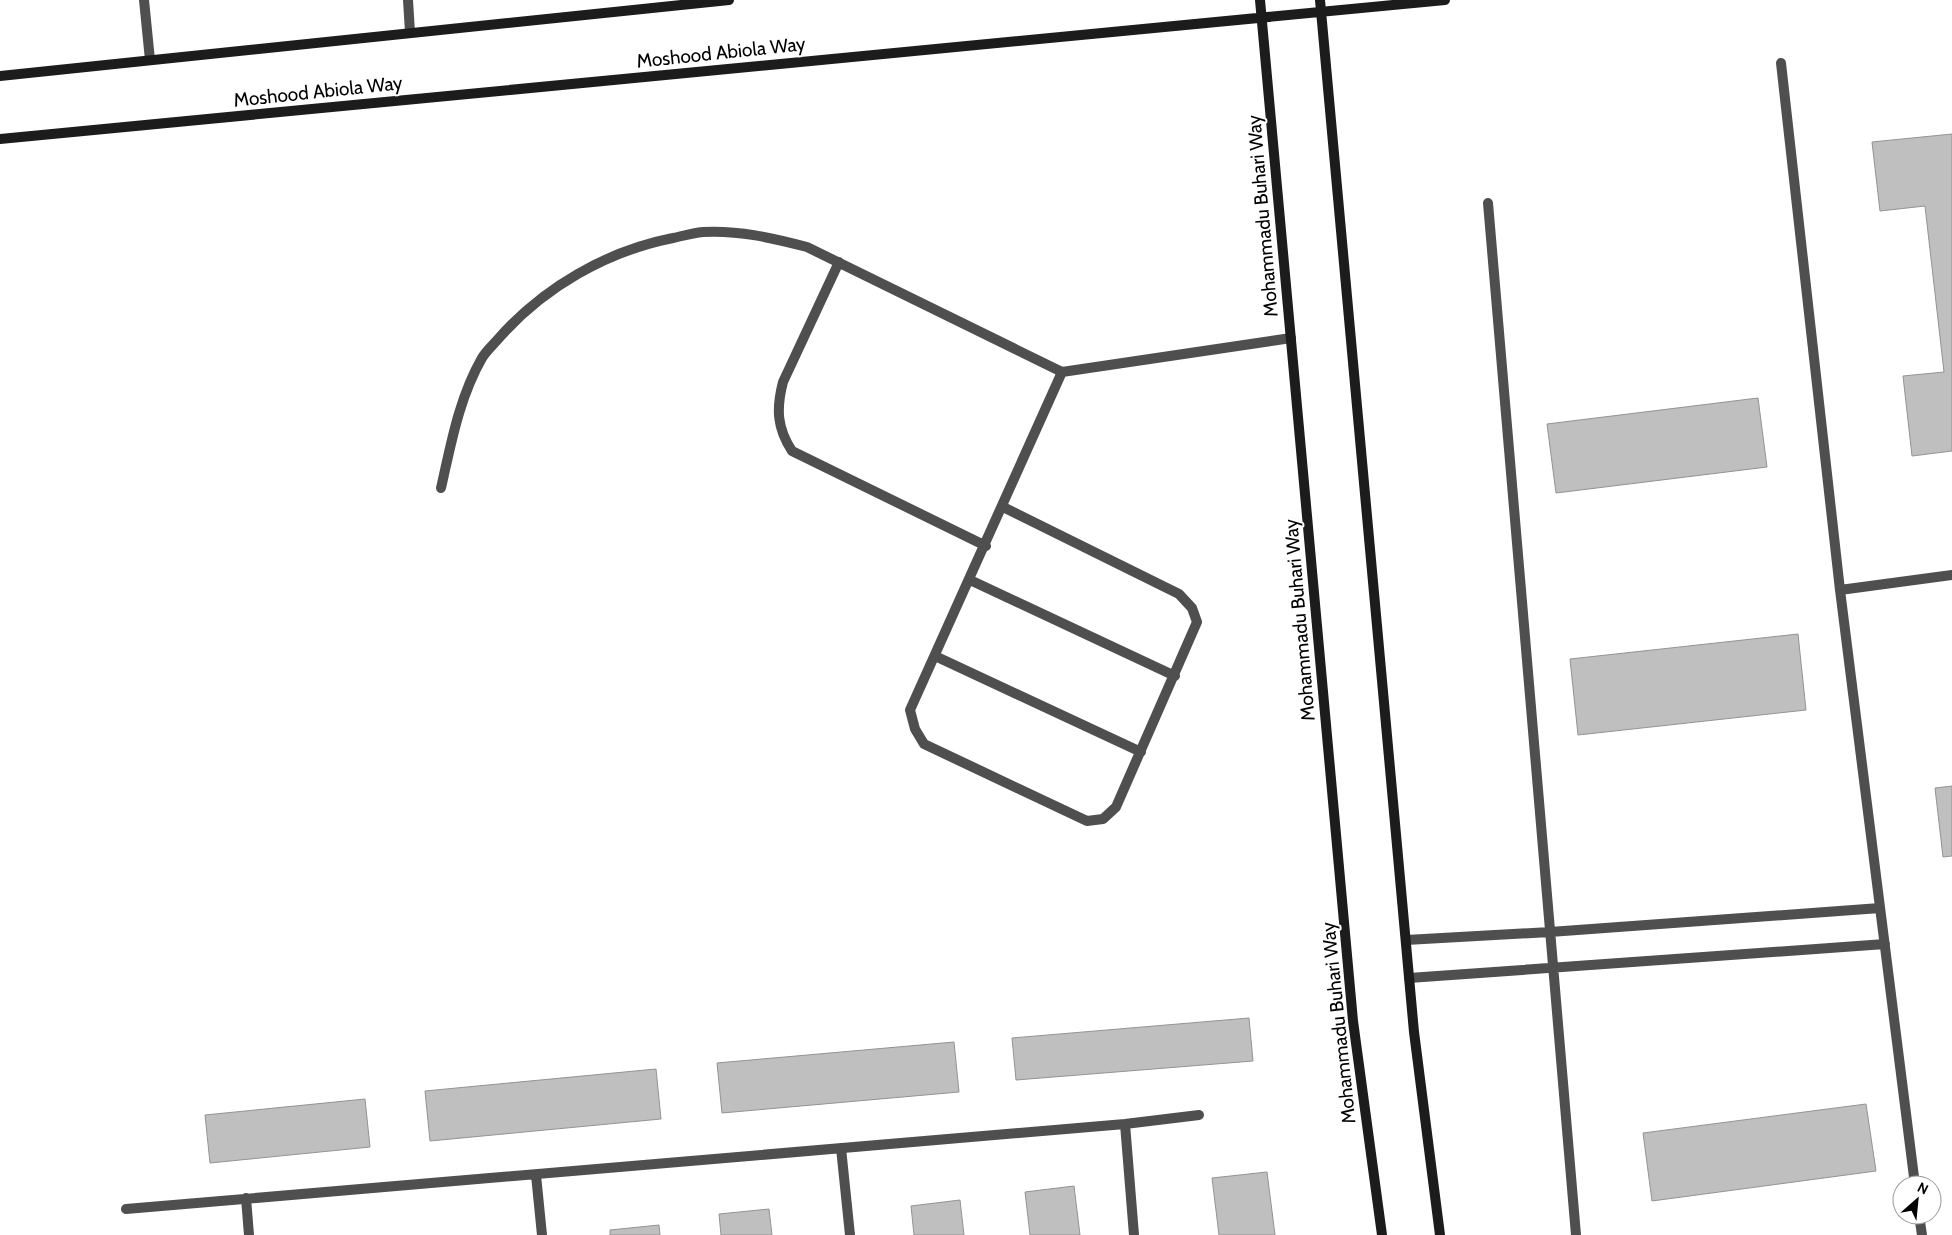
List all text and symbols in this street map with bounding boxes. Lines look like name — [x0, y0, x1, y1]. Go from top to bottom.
street label: Moshood Abiola Way — [635, 32, 807, 73]
street label: Moshood Abiola Way — [232, 71, 404, 112]
street label: Mohammadu Buhari Way — [1242, 114, 1283, 318]
street label: Mohammadu Buhari Way — [1279, 518, 1320, 722]
street label: Mohammadu Buhari Way — [1316, 921, 1361, 1125]
north arrow — [1892, 1175, 1942, 1225]
text: N — [1914, 1178, 1931, 1199]

